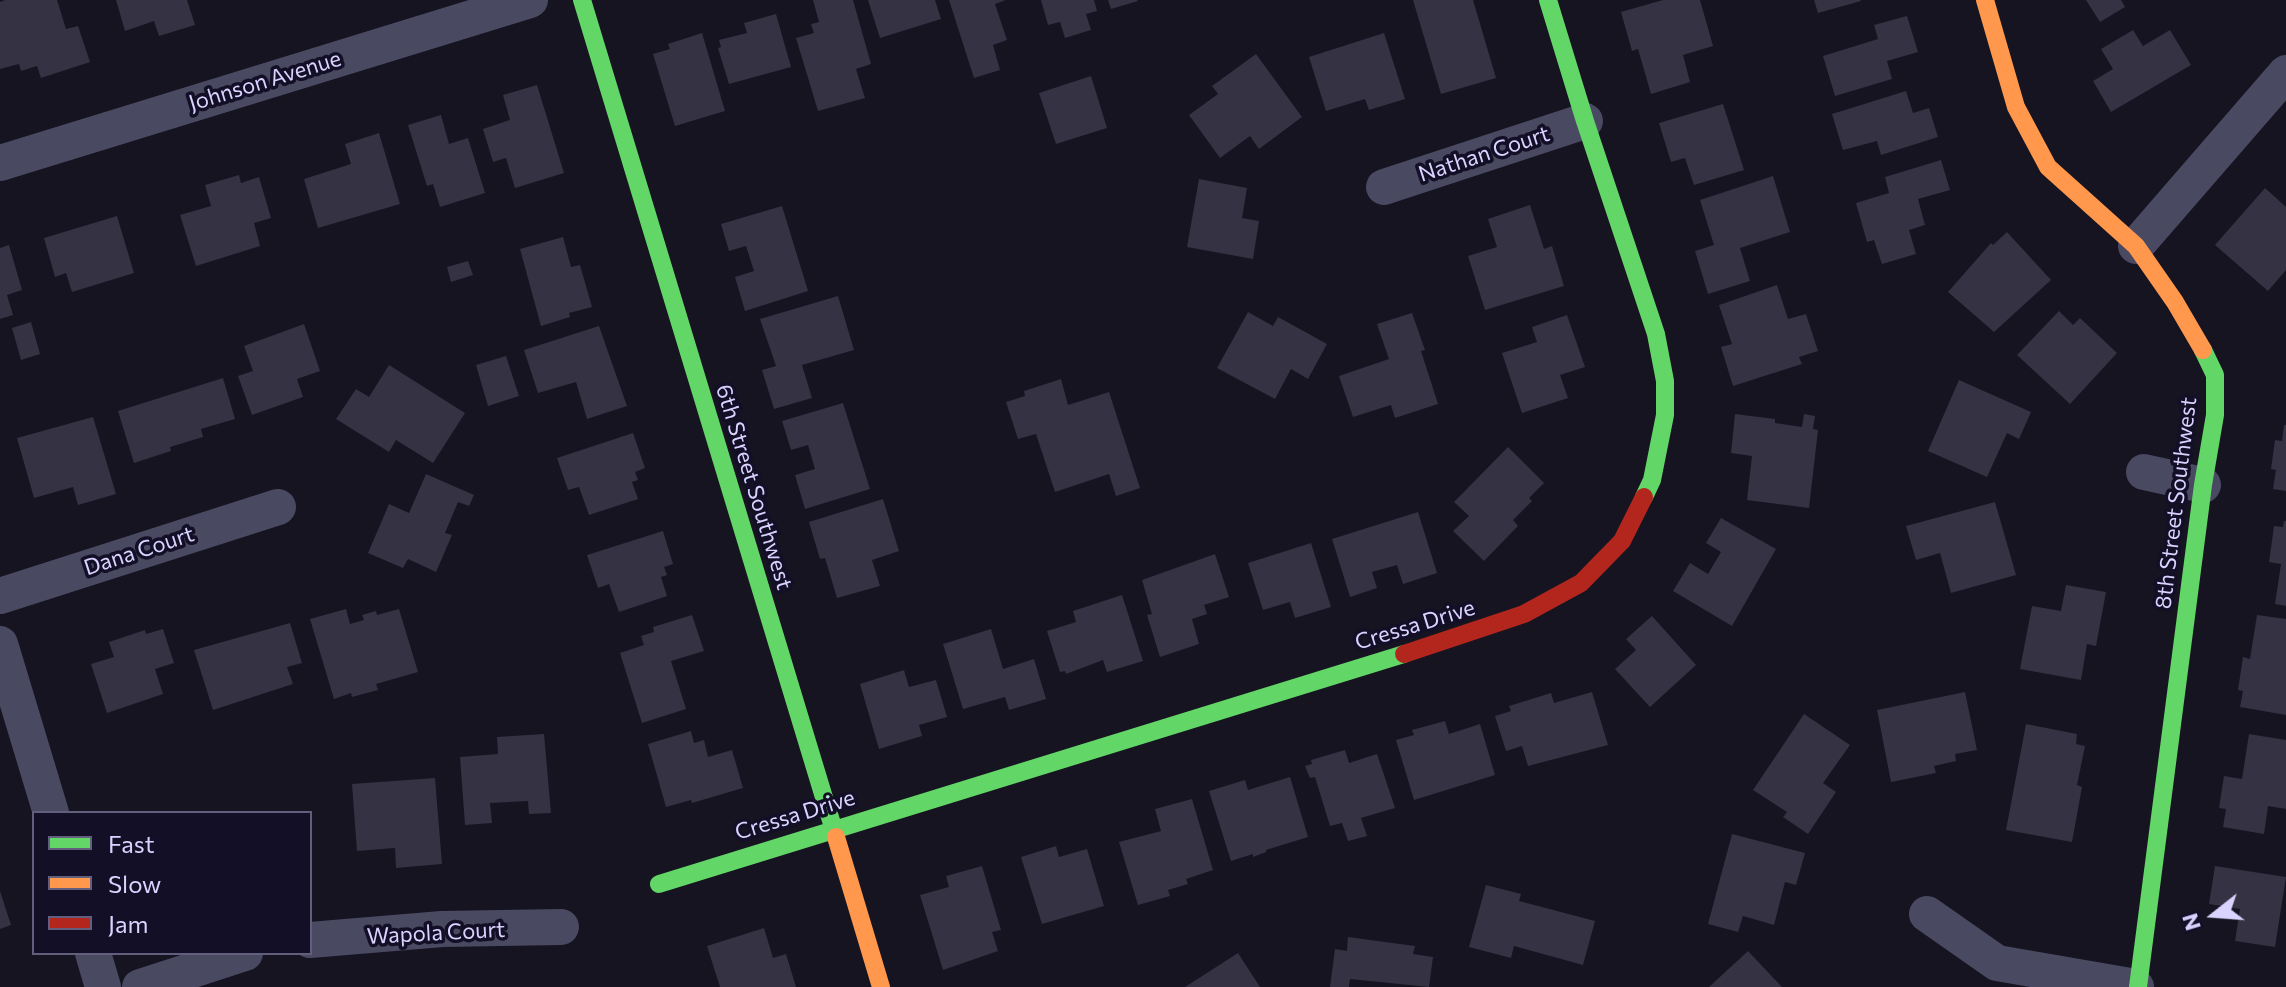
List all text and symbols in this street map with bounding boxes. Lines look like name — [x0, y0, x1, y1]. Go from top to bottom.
street label: Johnson Avenue — [186, 45, 344, 117]
street label: Nathan Court — [1415, 120, 1553, 188]
street label: 6th Street Southwest — [710, 381, 798, 593]
street label: 8th Street Southwest — [2150, 396, 2202, 610]
street label: Dana Court — [81, 521, 197, 581]
street label: Cressa Drive — [1352, 594, 1478, 656]
street label: Cressa Drive — [732, 784, 858, 846]
legend — [32, 811, 312, 955]
text: Fast — [108, 829, 155, 858]
text: Slow — [108, 869, 161, 898]
north arrow — [2174, 875, 2254, 955]
text: Jam — [108, 909, 148, 938]
text: N — [2175, 910, 2206, 934]
street label: Wapola Court — [366, 916, 506, 950]

